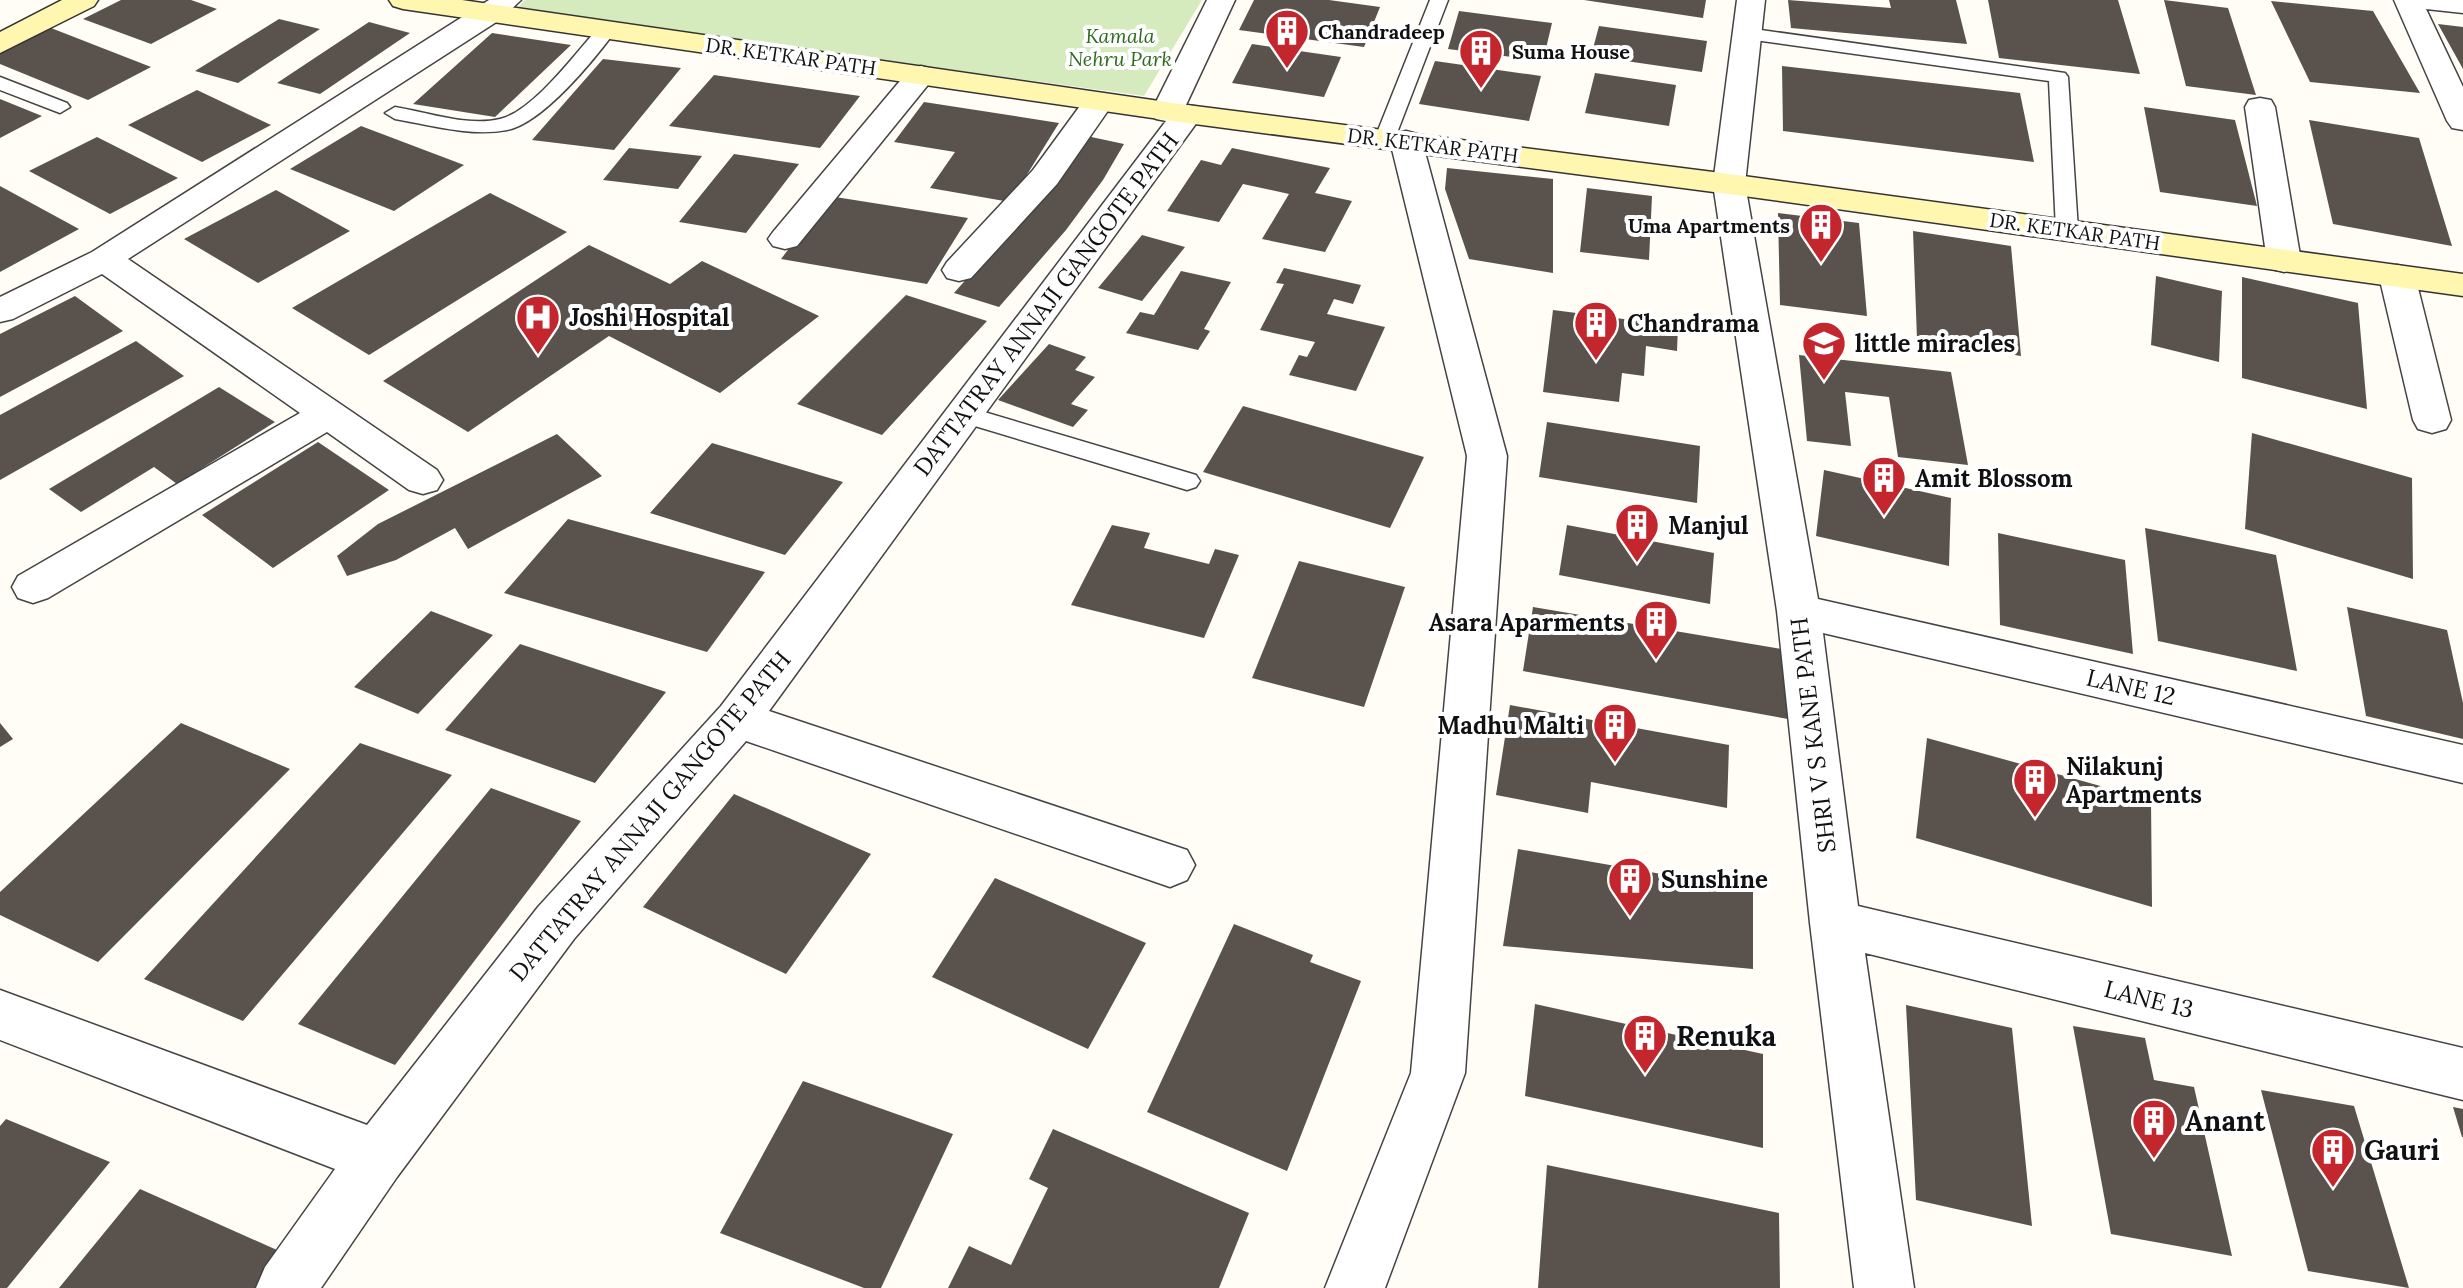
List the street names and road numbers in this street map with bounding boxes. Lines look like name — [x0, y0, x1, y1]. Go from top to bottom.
street label: DR. KETKAR PATH — [704, 32, 878, 80]
street label: DR. KETKAR PATH — [1346, 122, 1520, 168]
street label: DATTATRAY ANNAJI GANGOTE PATH — [907, 126, 1185, 482]
street label: DR. KETKAR PATH — [1988, 207, 2162, 255]
street label: SHRI V S KANE PATH — [1783, 616, 1843, 854]
street label: DATTATRAY ANNAJI GANGOTE PATH — [502, 644, 798, 988]
street label: LANE 12 — [2083, 662, 2179, 712]
street label: LANE 13 — [2101, 973, 2197, 1025]

